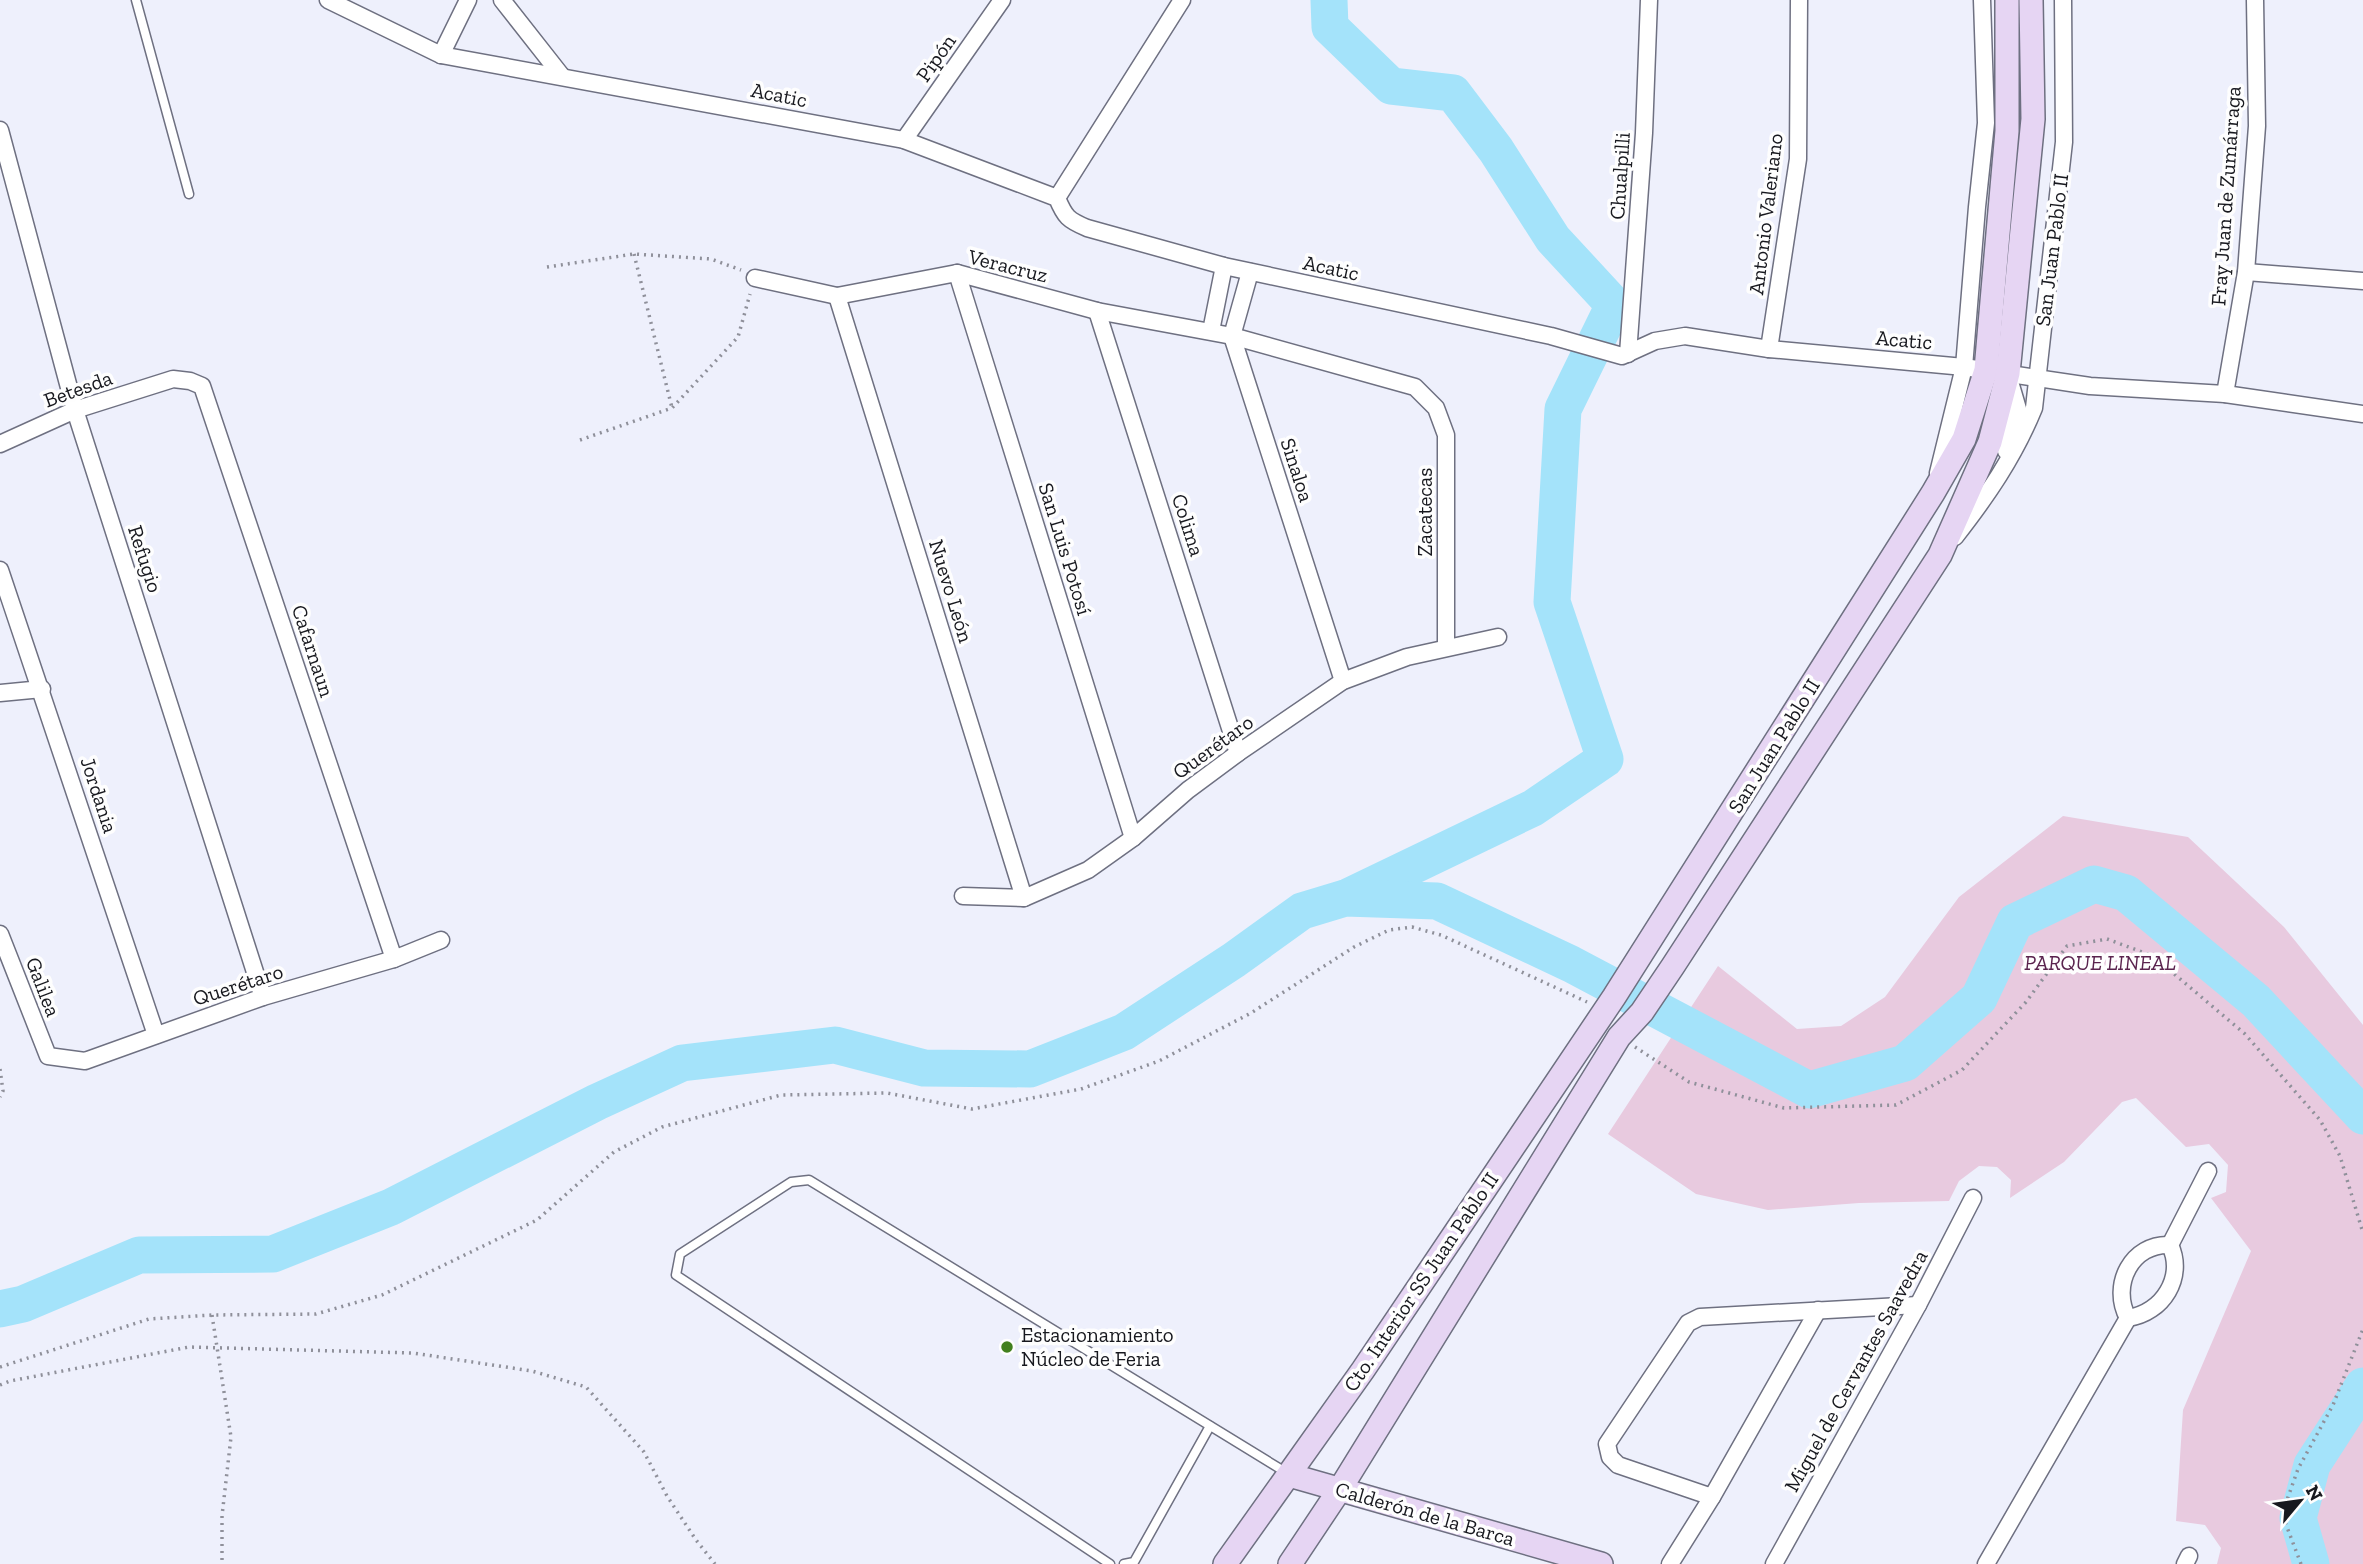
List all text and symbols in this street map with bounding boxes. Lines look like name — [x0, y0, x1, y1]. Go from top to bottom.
street label: Pipón — [910, 29, 961, 86]
street label: Acatic — [749, 77, 809, 112]
street label: Fray Juan de Zumárraga — [2205, 85, 2246, 307]
street label: Chualpilli — [1604, 131, 1635, 220]
street label: Antonio Valeriano — [1743, 132, 1788, 296]
street label: San Juan Pablo II — [2030, 172, 2073, 328]
street label: Veracruz — [965, 243, 1051, 288]
street label: Acatic — [1301, 249, 1361, 286]
street label: Acatic — [1875, 325, 1933, 354]
street label: Betesda — [40, 365, 116, 412]
street label: Sinaloa — [1275, 435, 1320, 505]
street label: Zacatecas — [1412, 468, 1437, 556]
street label: San Luis Potosí — [1033, 480, 1098, 618]
street label: Colima — [1167, 491, 1210, 559]
street label: Refugio — [123, 522, 168, 596]
street label: Nuevo León — [924, 536, 979, 645]
street label: Cafarnaun — [287, 602, 340, 700]
street label: San Juan Pablo II — [1722, 674, 1825, 817]
street label: Querétaro — [1168, 709, 1258, 784]
street label: Jordania — [75, 754, 123, 836]
park label: PARQUE LINEAL — [2024, 950, 2176, 975]
street label: Galilea — [21, 954, 66, 1020]
street label: Querétaro — [190, 958, 286, 1011]
street label: Cto. Interior SS Juan Pablo II — [1338, 1167, 1503, 1396]
street label: Miguel de Cervantes Saavedra — [1779, 1246, 1933, 1496]
place label: Estacionamiento Núcleo de Feria — [1021, 1322, 1173, 1371]
marker: Estacionamiento Núcleo de Feria — [999, 1339, 1015, 1355]
north arrow — [2265, 1466, 2335, 1536]
street label: Calderón de la Barca — [1333, 1476, 1518, 1551]
text: N — [2301, 1481, 2328, 1505]

